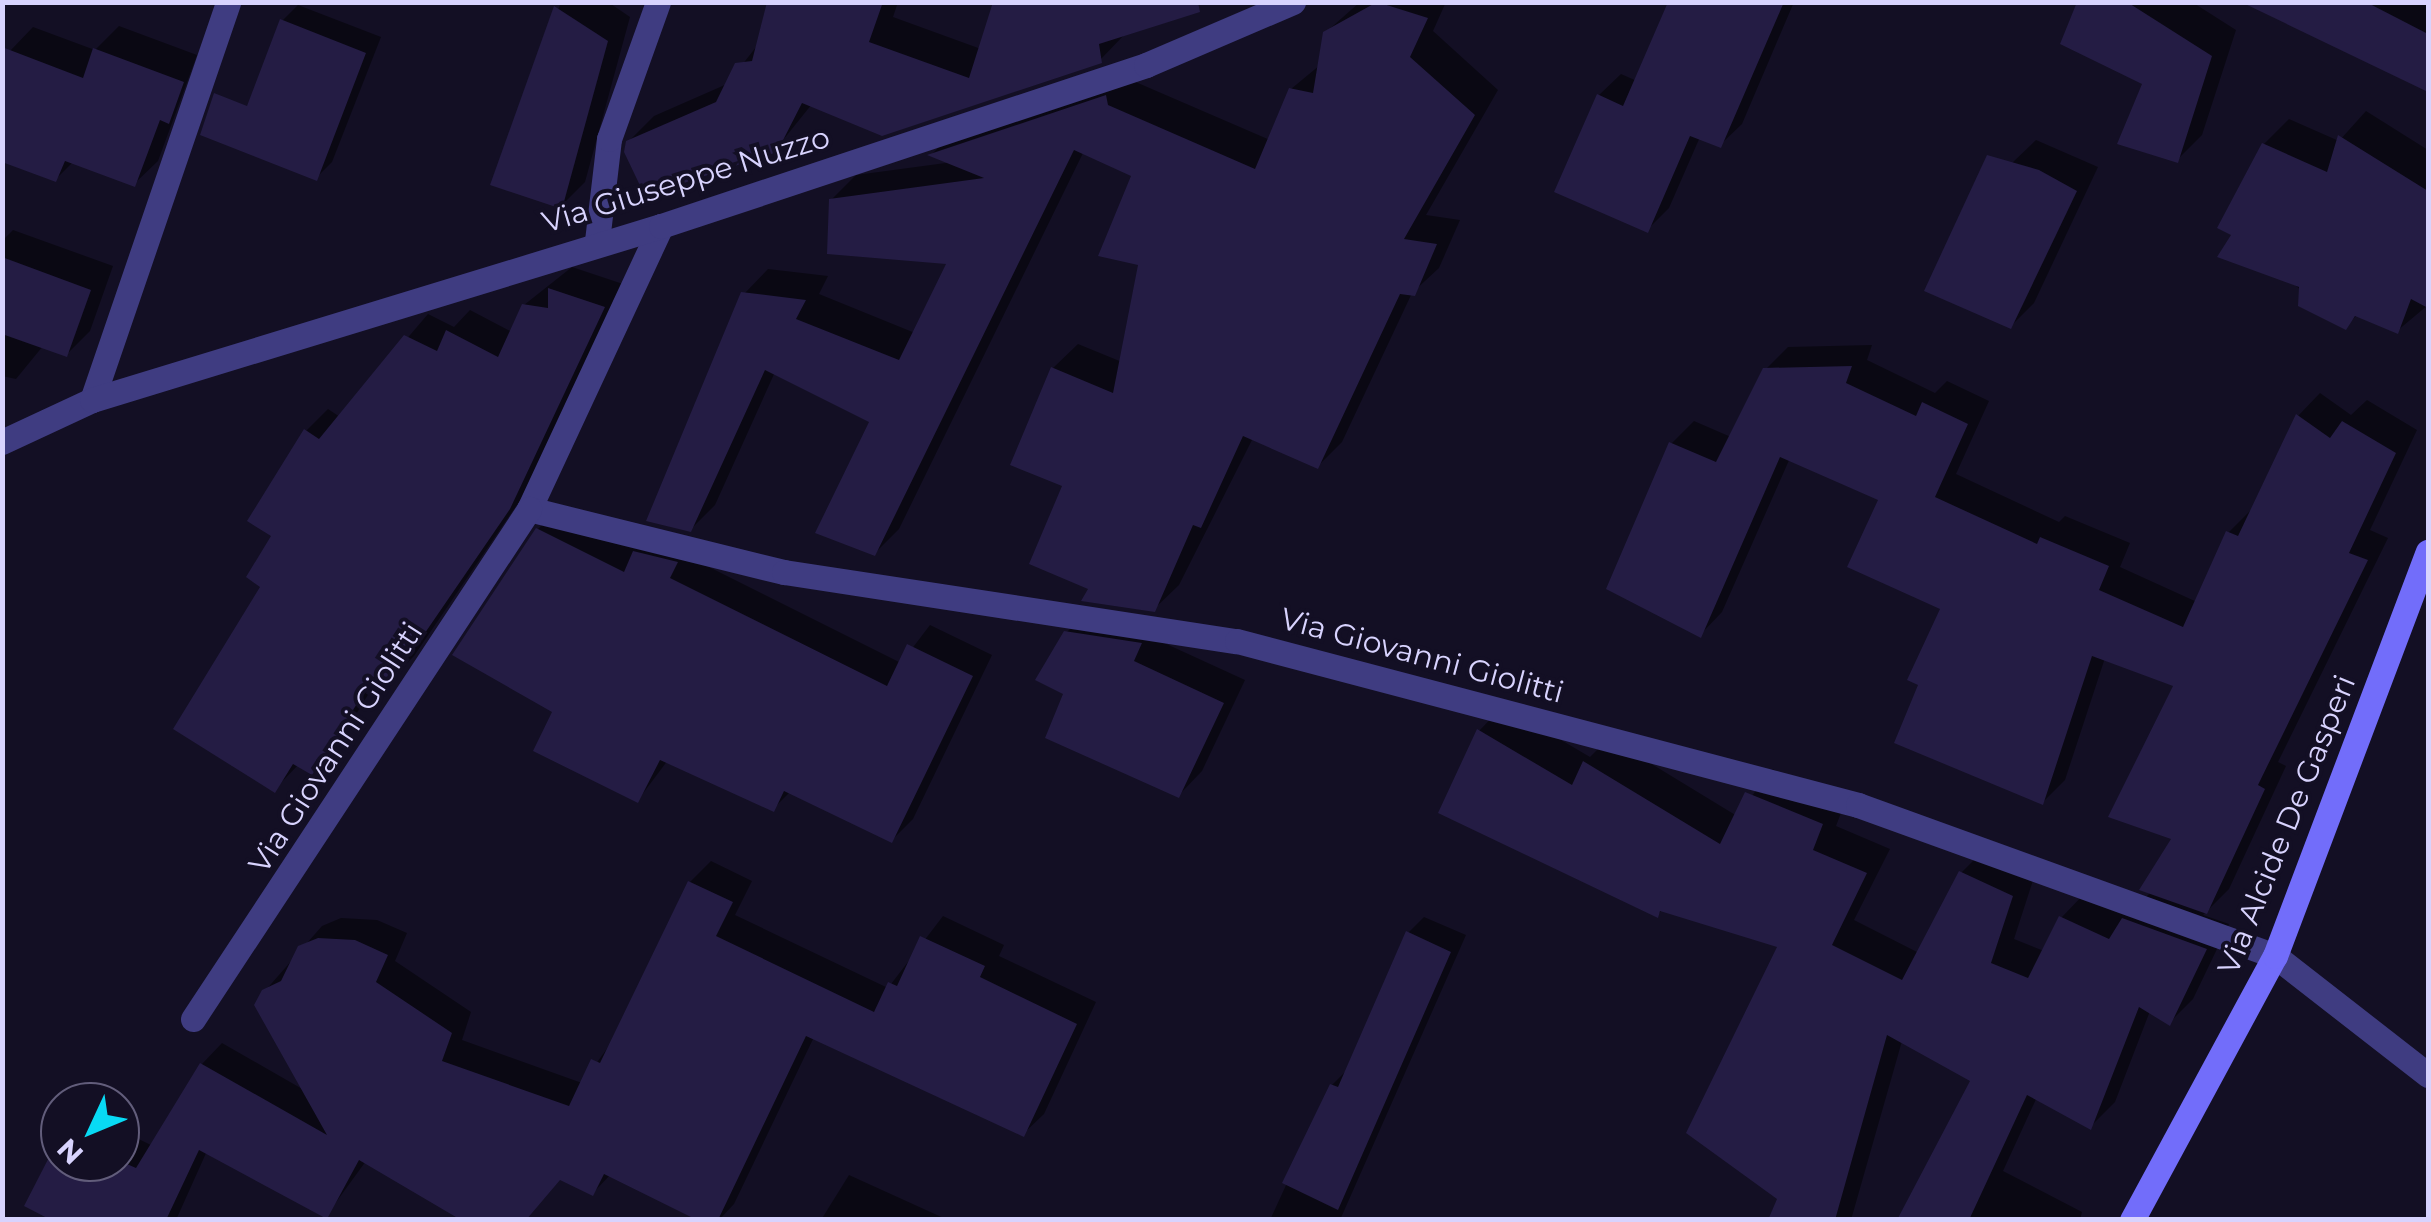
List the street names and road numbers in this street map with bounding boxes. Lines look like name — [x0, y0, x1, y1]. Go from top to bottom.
street label: Via Giuseppe Nuzzo — [538, 119, 834, 241]
street label: Via Giovanni Giolitti — [1277, 601, 1567, 711]
street label: Via Giovanni Giolitti — [242, 616, 430, 880]
street label: Via Alcide De Gasperi — [2211, 670, 2363, 980]

